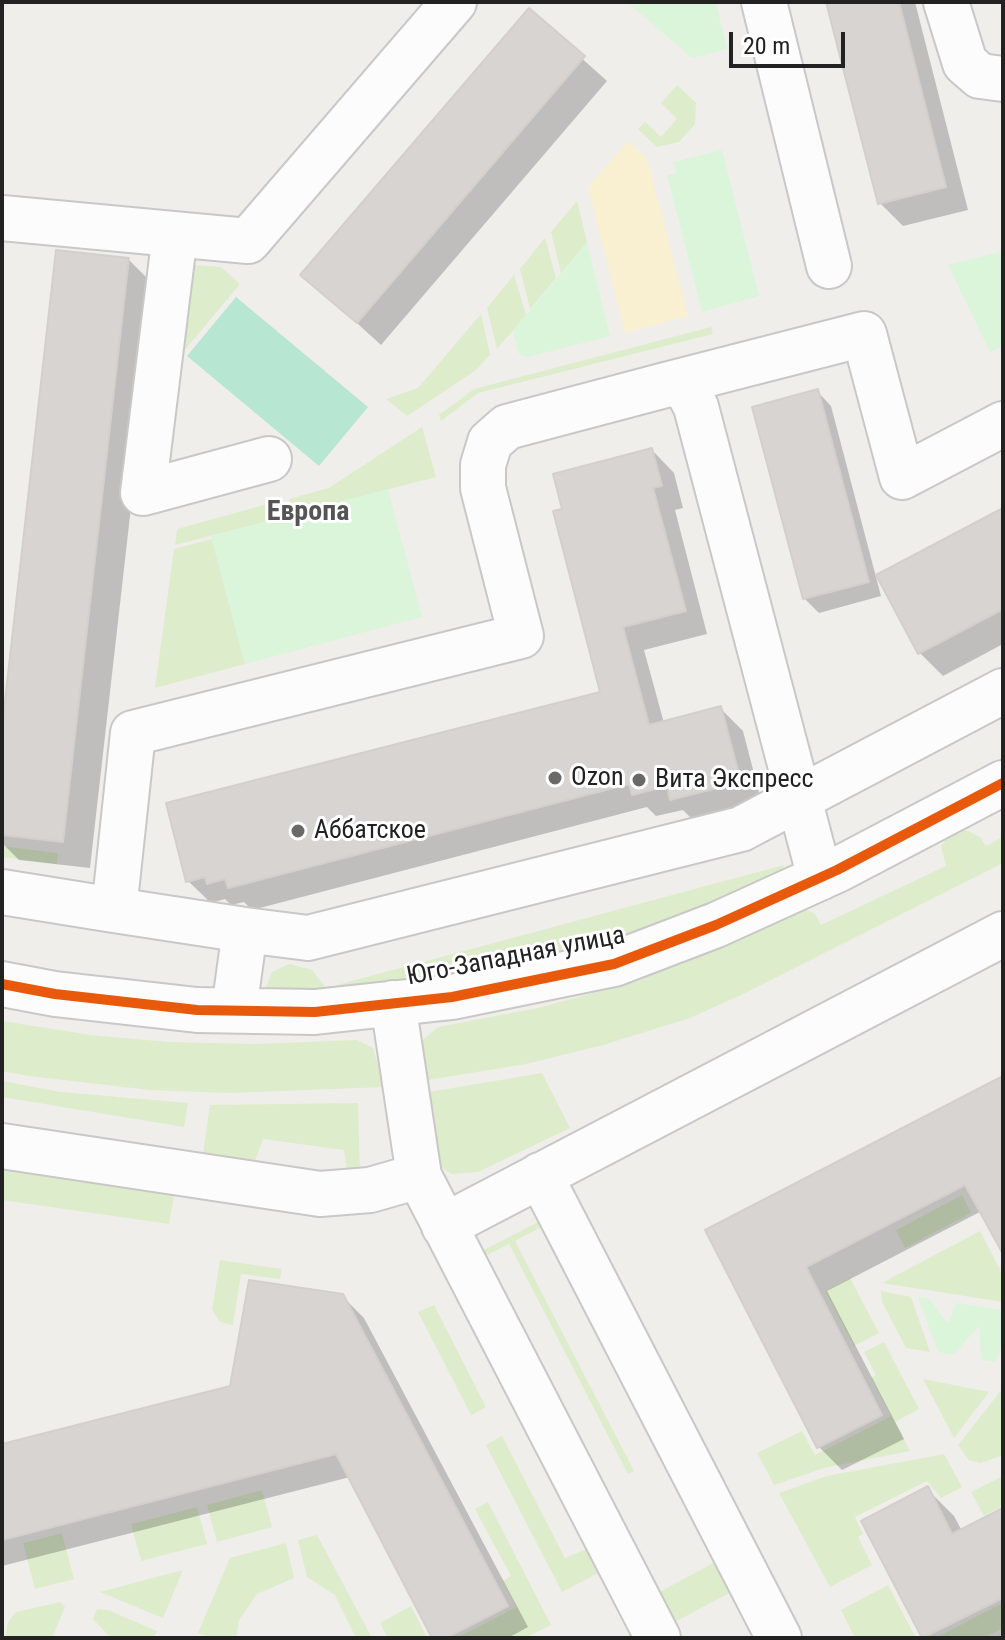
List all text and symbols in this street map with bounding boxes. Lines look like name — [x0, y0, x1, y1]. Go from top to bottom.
scale bar — [733, 16, 849, 66]
text: 20 m — [743, 32, 790, 60]
district label: Европа — [267, 496, 349, 530]
place label: Ozon — [571, 762, 623, 794]
place label: Вита Экспресс — [655, 764, 814, 796]
marker: Ozon — [546, 769, 564, 787]
marker: Вита Экспресс — [630, 771, 648, 789]
place label: Аббатское — [314, 815, 426, 847]
marker: Аббатское — [289, 822, 307, 840]
street label: Юго-Западная улица — [404, 921, 628, 993]

